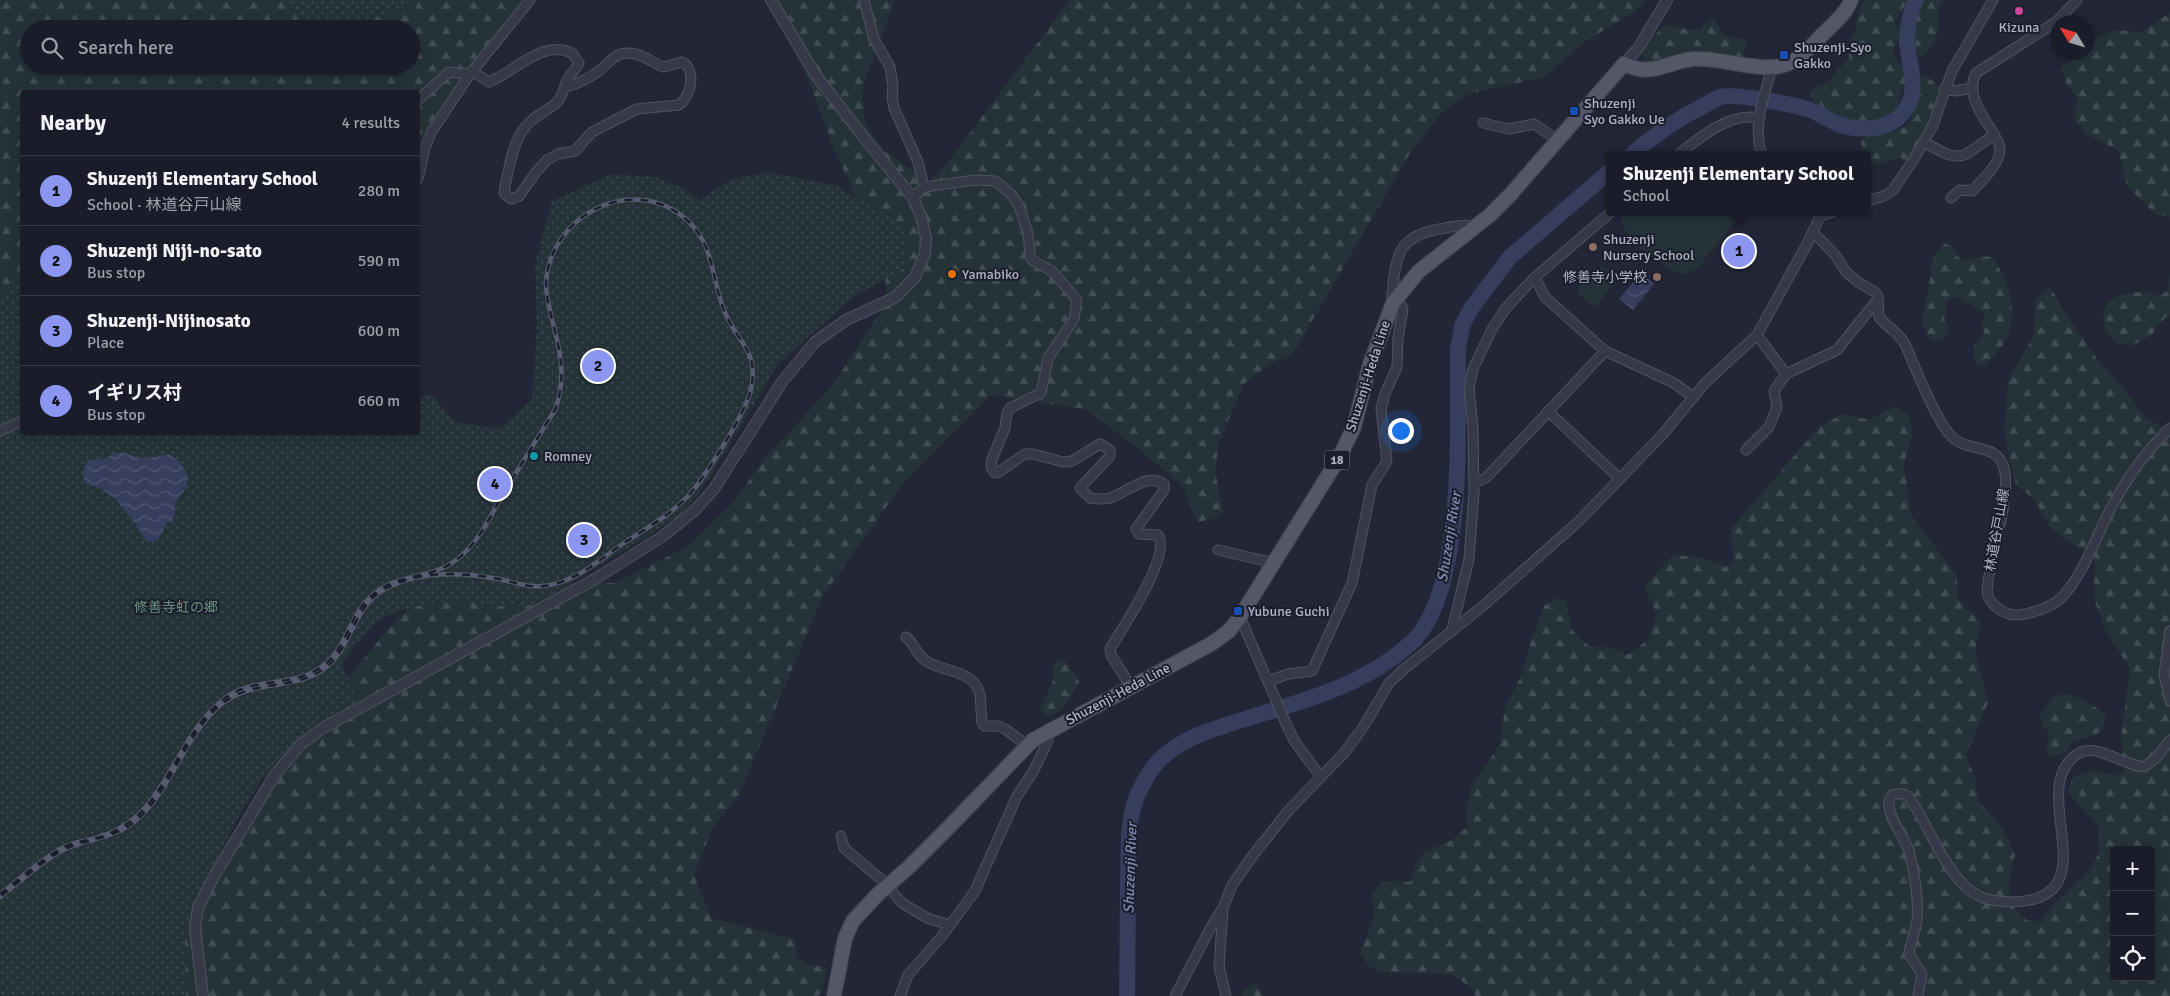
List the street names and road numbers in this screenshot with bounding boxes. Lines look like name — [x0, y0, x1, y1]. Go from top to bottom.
street label: Shuzenji-Heda Line — [1342, 318, 1394, 434]
road number: 18 — [1324, 450, 1350, 470]
street label: 林道谷戸山線 — [1981, 487, 2013, 573]
street label: Shuzenji-Heda Line — [1063, 659, 1173, 729]

